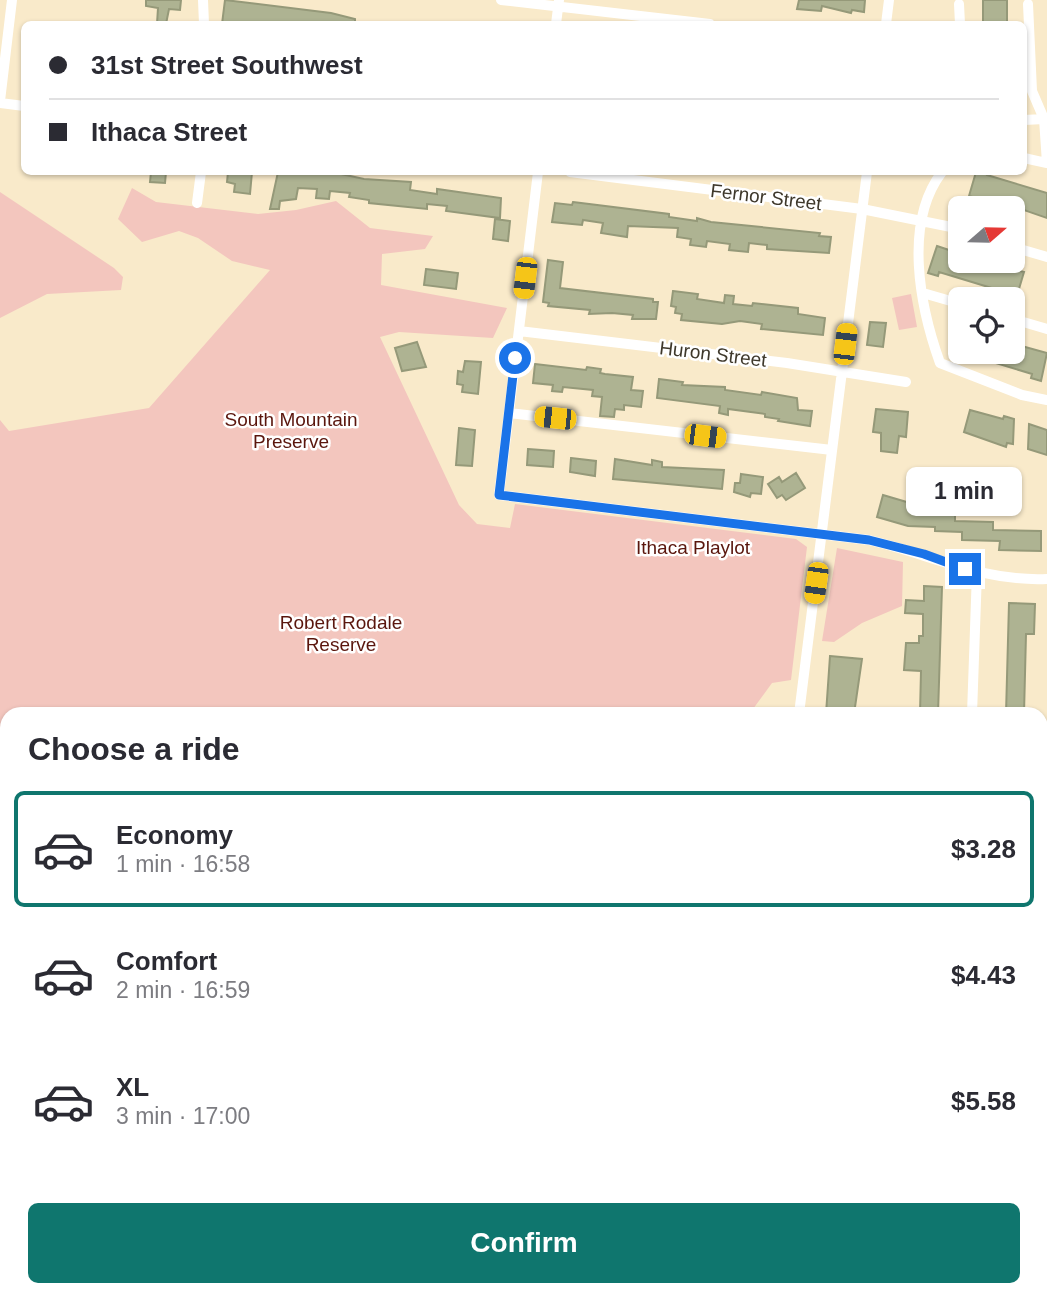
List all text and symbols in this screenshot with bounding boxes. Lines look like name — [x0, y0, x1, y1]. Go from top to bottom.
text: 31st Street Southwest — [91, 50, 363, 80]
text: Ithaca Street — [91, 117, 247, 147]
street label: Fernor Street — [709, 180, 824, 214]
north arrow — [948, 196, 1026, 273]
map controls — [948, 196, 1025, 364]
car — [513, 256, 538, 300]
button: locate — [948, 287, 1025, 364]
car — [833, 322, 858, 366]
street label: Huron Street — [658, 337, 768, 371]
route start — [499, 342, 531, 374]
car — [534, 405, 577, 431]
park label: South Mountain Preserve — [224, 409, 358, 452]
car — [683, 423, 728, 449]
callout: 1 min — [907, 468, 1023, 516]
text: 1 min — [934, 478, 994, 504]
park label: Ithaca Playlot — [636, 537, 751, 558]
route end — [949, 553, 981, 585]
car — [803, 561, 830, 605]
park label: Robert Rodale Reserve — [280, 612, 402, 655]
text: Choose a ride — [28, 731, 240, 767]
icon: car — [32, 818, 95, 881]
text: Economy — [116, 820, 233, 850]
text: $3.28 — [951, 834, 1016, 864]
text: 1 min · 16:58 — [116, 851, 250, 877]
icon: car — [32, 944, 95, 1007]
text: Comfort — [116, 946, 217, 976]
text: $4.43 — [951, 960, 1016, 990]
text: 2 min · 16:59 — [116, 977, 250, 1003]
icon: car — [32, 1070, 95, 1133]
text: XL — [116, 1072, 149, 1102]
text: $5.58 — [951, 1086, 1016, 1116]
text: 3 min · 17:00 — [116, 1103, 250, 1129]
button: Confirm — [28, 1203, 1020, 1283]

